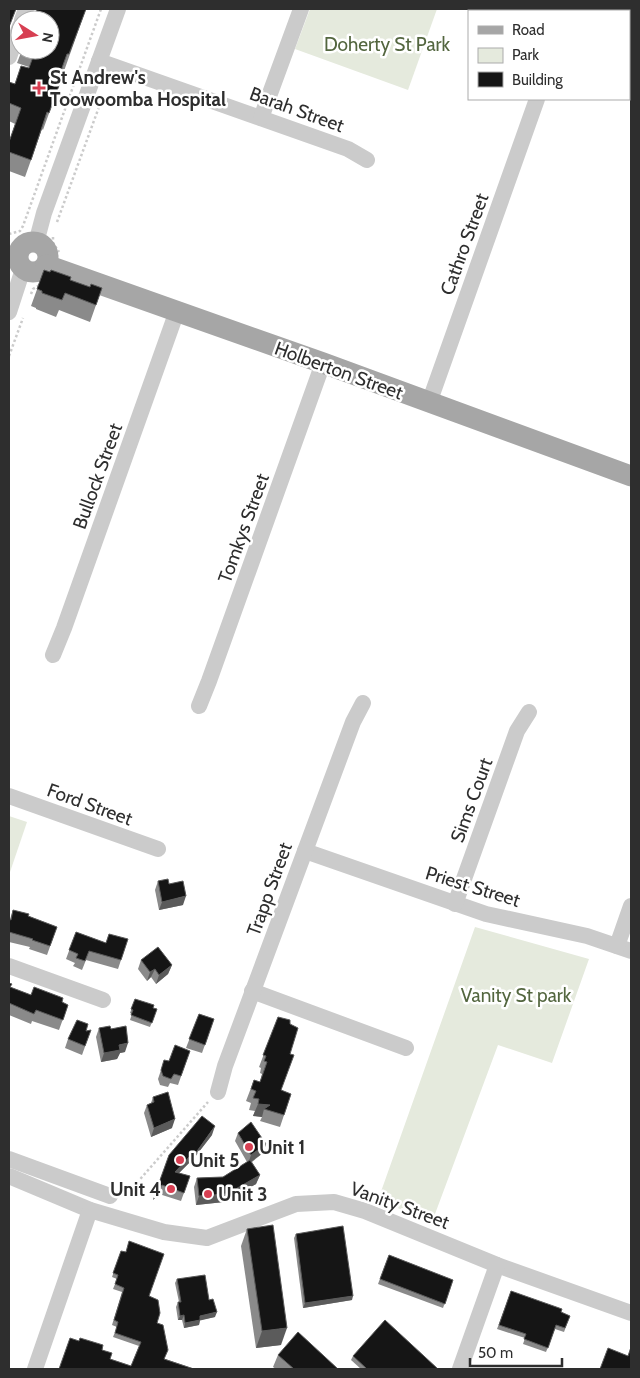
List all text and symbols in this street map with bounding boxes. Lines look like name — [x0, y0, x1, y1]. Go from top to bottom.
north arrow — [10, 10, 60, 60]
legend — [468, 10, 630, 100]
text: Road — [512, 21, 545, 39]
text: N — [38, 31, 58, 44]
park label: Doherty St Park — [324, 33, 451, 56]
text: Park — [512, 46, 539, 64]
place label: St Andrew's Toowoomba Hospital — [50, 66, 226, 111]
text: Building — [512, 71, 563, 89]
marker: St Andrew's Toowoomba Hospital — [32, 81, 46, 95]
street label: Barah Street — [246, 82, 348, 137]
street label: Cathro Street — [435, 190, 494, 298]
street label: Holberton Street — [272, 337, 407, 405]
street label: Bullock Street — [68, 420, 127, 532]
street label: Tomkys Street — [213, 470, 274, 586]
street label: Sims Court — [446, 754, 498, 845]
street label: Ford Street — [44, 778, 136, 831]
street label: Trapp Street — [242, 839, 297, 939]
street label: Priest Street — [423, 861, 524, 912]
park label: Vanity St park — [461, 984, 572, 1007]
place label: Unit 1 — [259, 1136, 305, 1159]
marker: Unit 1 — [243, 1141, 255, 1153]
place label: Unit 5 — [190, 1149, 239, 1172]
marker: Unit 5 — [174, 1154, 186, 1166]
street label: Vanity Street — [347, 1177, 453, 1234]
place label: Unit 4 — [110, 1178, 161, 1201]
marker: Unit 4 — [165, 1183, 177, 1195]
place label: Unit 3 — [218, 1183, 267, 1206]
marker: Unit 3 — [202, 1188, 214, 1200]
scale bar — [470, 1336, 562, 1368]
text: 50 m — [478, 1344, 513, 1362]

